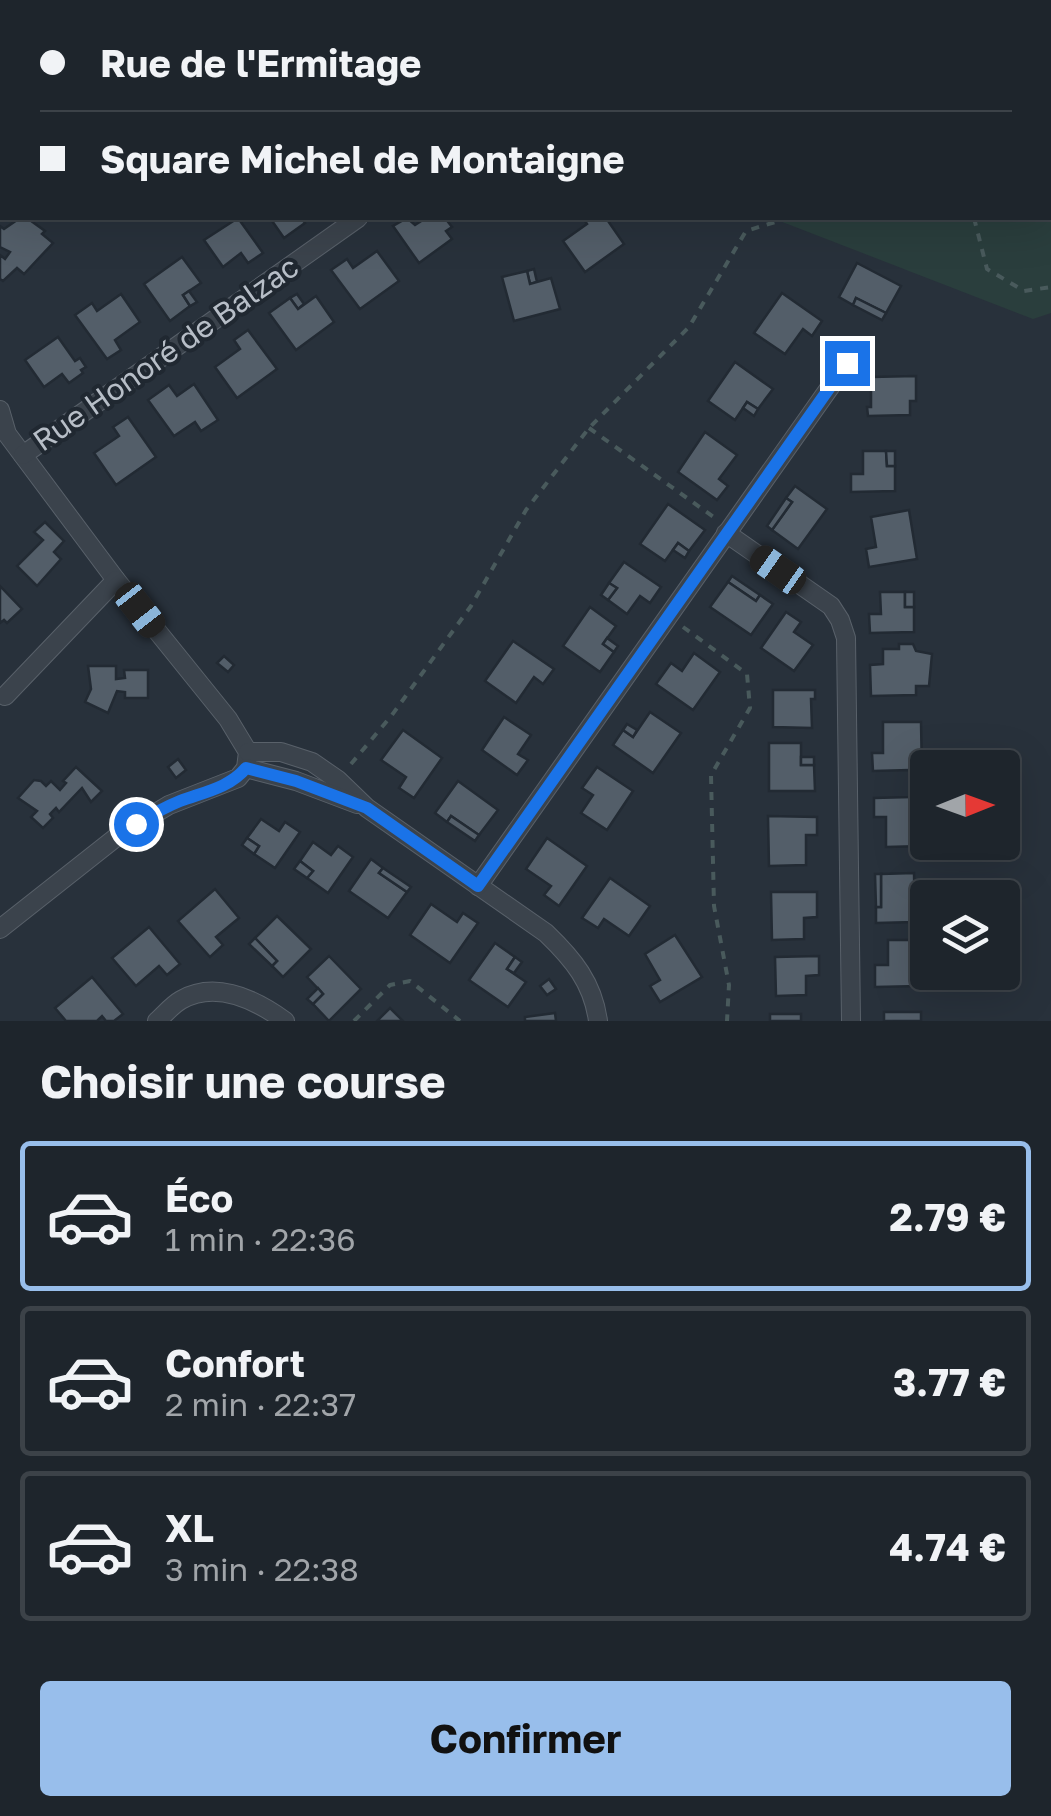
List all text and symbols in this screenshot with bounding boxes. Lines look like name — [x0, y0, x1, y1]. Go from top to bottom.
text: Rue de l'Ermitage — [100, 40, 421, 85]
text: Square Michel de Montaigne — [100, 136, 625, 181]
street label: Rue Honoré de Balzac — [26, 248, 305, 458]
route end — [825, 341, 870, 386]
car — [745, 541, 811, 599]
car — [110, 577, 170, 643]
north arrow — [910, 750, 1020, 860]
map controls — [910, 750, 1020, 990]
route start — [114, 802, 159, 847]
button: layers — [910, 880, 1020, 990]
text: Choisir une course — [40, 1054, 446, 1108]
icon: car — [45, 1171, 135, 1261]
text: Éco — [165, 1175, 233, 1220]
text: 2.79 € — [890, 1194, 1006, 1239]
text: 1 min · 22:36 — [165, 1220, 356, 1258]
icon: car — [45, 1336, 135, 1426]
text: Confort — [165, 1340, 305, 1385]
text: 3.77 € — [893, 1359, 1006, 1404]
text: 2 min · 22:37 — [165, 1385, 356, 1423]
icon: car — [45, 1501, 135, 1591]
text: XL — [165, 1505, 214, 1550]
text: 4.74 € — [889, 1524, 1006, 1569]
text: 3 min · 22:38 — [165, 1550, 359, 1588]
button: Confirmer — [40, 1681, 1011, 1796]

